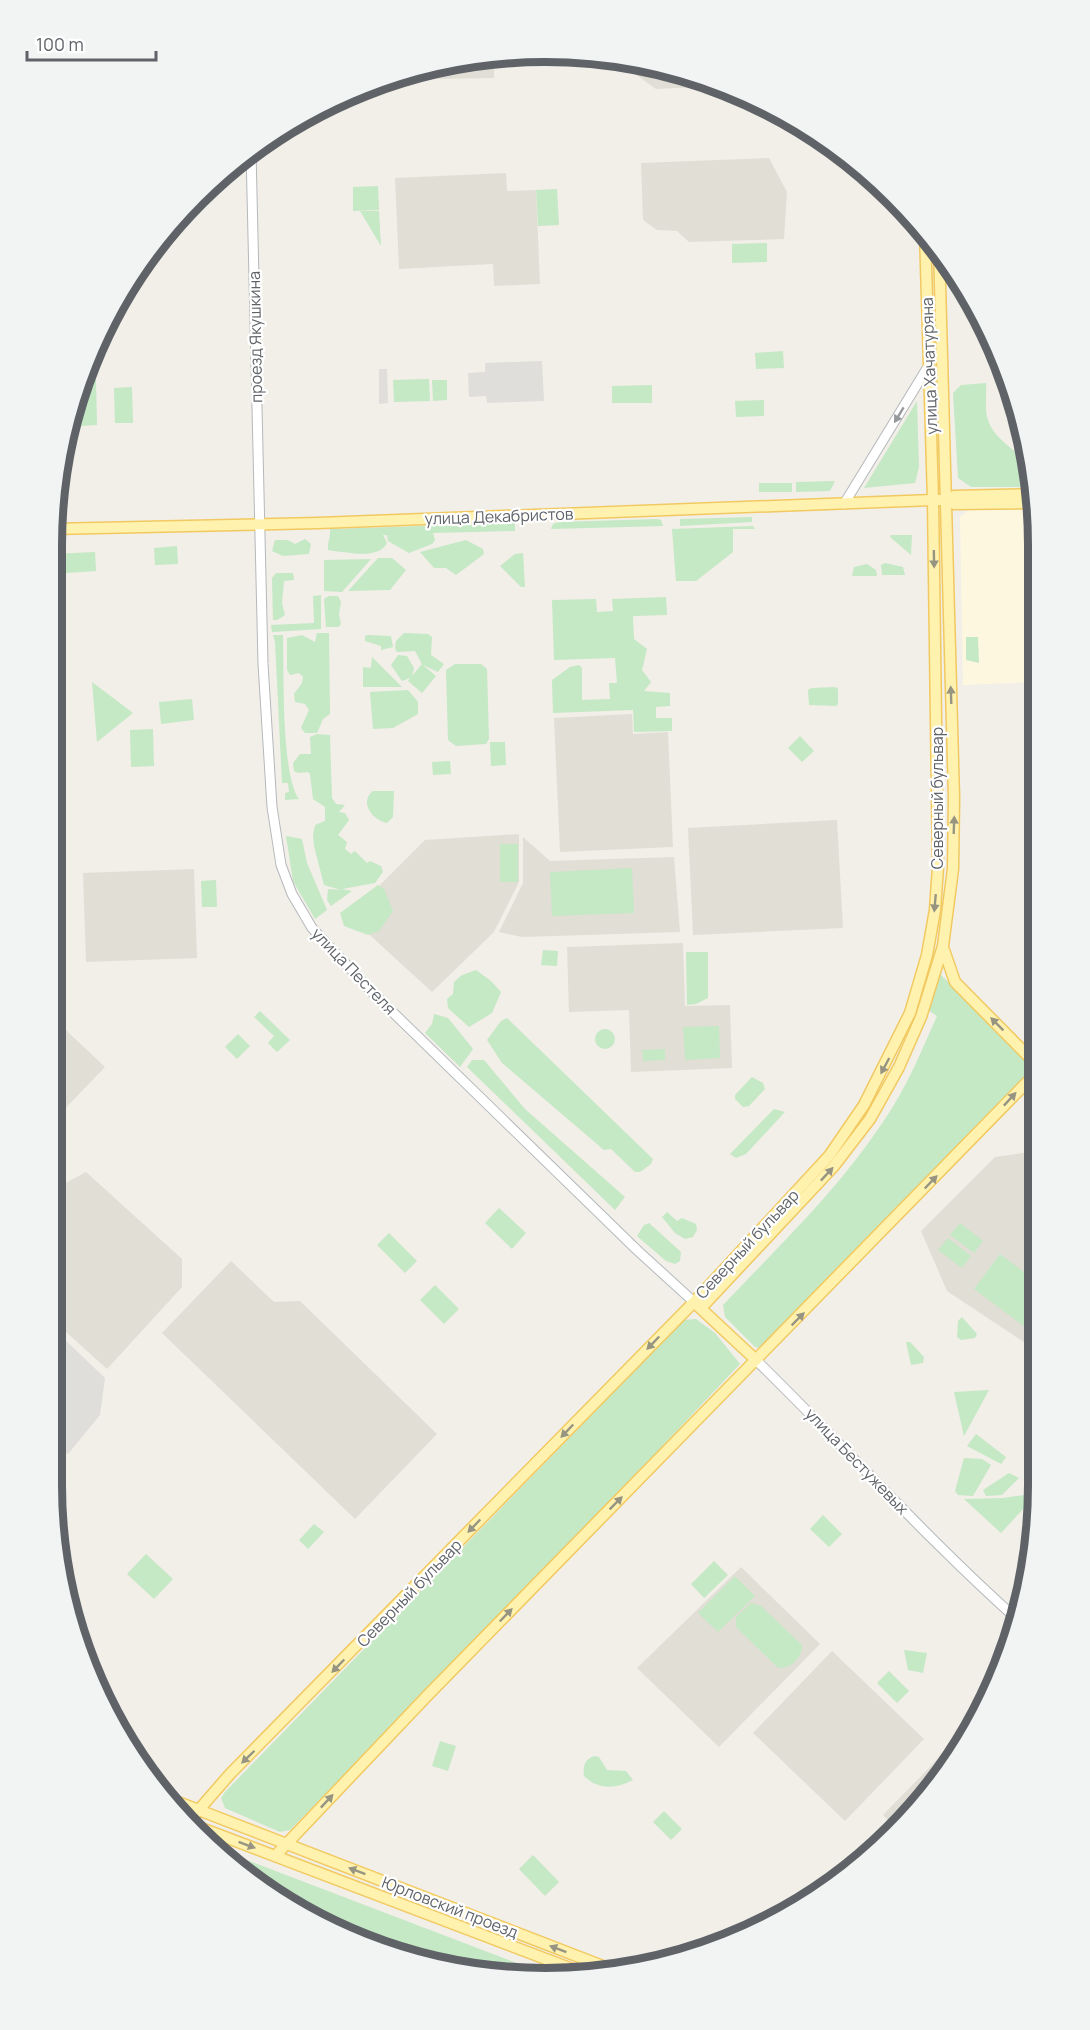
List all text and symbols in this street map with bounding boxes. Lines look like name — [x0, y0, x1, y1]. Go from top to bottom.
scale bar — [27, 24, 156, 62]
text: 100 m — [36, 32, 84, 56]
street label: проезд Якушкина — [243, 271, 267, 403]
street label: улица Хачатуряна — [916, 297, 942, 435]
one-way arrow — [894, 407, 905, 423]
street label: улица Декабристов — [424, 502, 574, 530]
one-way arrow — [929, 549, 939, 568]
one-way arrow — [947, 686, 956, 705]
street label: Северный бульвар — [926, 727, 948, 869]
one-way arrow — [949, 816, 959, 835]
one-way arrow — [930, 893, 940, 912]
street label: улица Пестеля — [307, 923, 401, 1019]
one-way arrow — [991, 1018, 1005, 1032]
one-way arrow — [880, 1057, 890, 1074]
one-way arrow — [1003, 1092, 1017, 1106]
one-way arrow — [820, 1166, 834, 1181]
one-way arrow — [923, 1176, 937, 1190]
street label: Северный бульвар — [690, 1184, 804, 1304]
one-way arrow — [790, 1312, 804, 1326]
one-way arrow — [646, 1336, 660, 1350]
street label: улица Бестужевых — [800, 1403, 914, 1520]
one-way arrow — [561, 1424, 575, 1438]
one-way arrow — [608, 1497, 622, 1511]
one-way arrow — [467, 1519, 481, 1534]
street label: Северный бульвар — [352, 1534, 466, 1652]
one-way arrow — [498, 1609, 512, 1623]
one-way arrow — [331, 1658, 345, 1672]
one-way arrow — [241, 1750, 255, 1764]
one-way arrow — [320, 1794, 333, 1809]
one-way arrow — [238, 1840, 256, 1850]
one-way arrow — [348, 1866, 366, 1875]
street label: Юрловский проезд — [379, 1871, 522, 1943]
one-way arrow — [549, 1943, 567, 1953]

